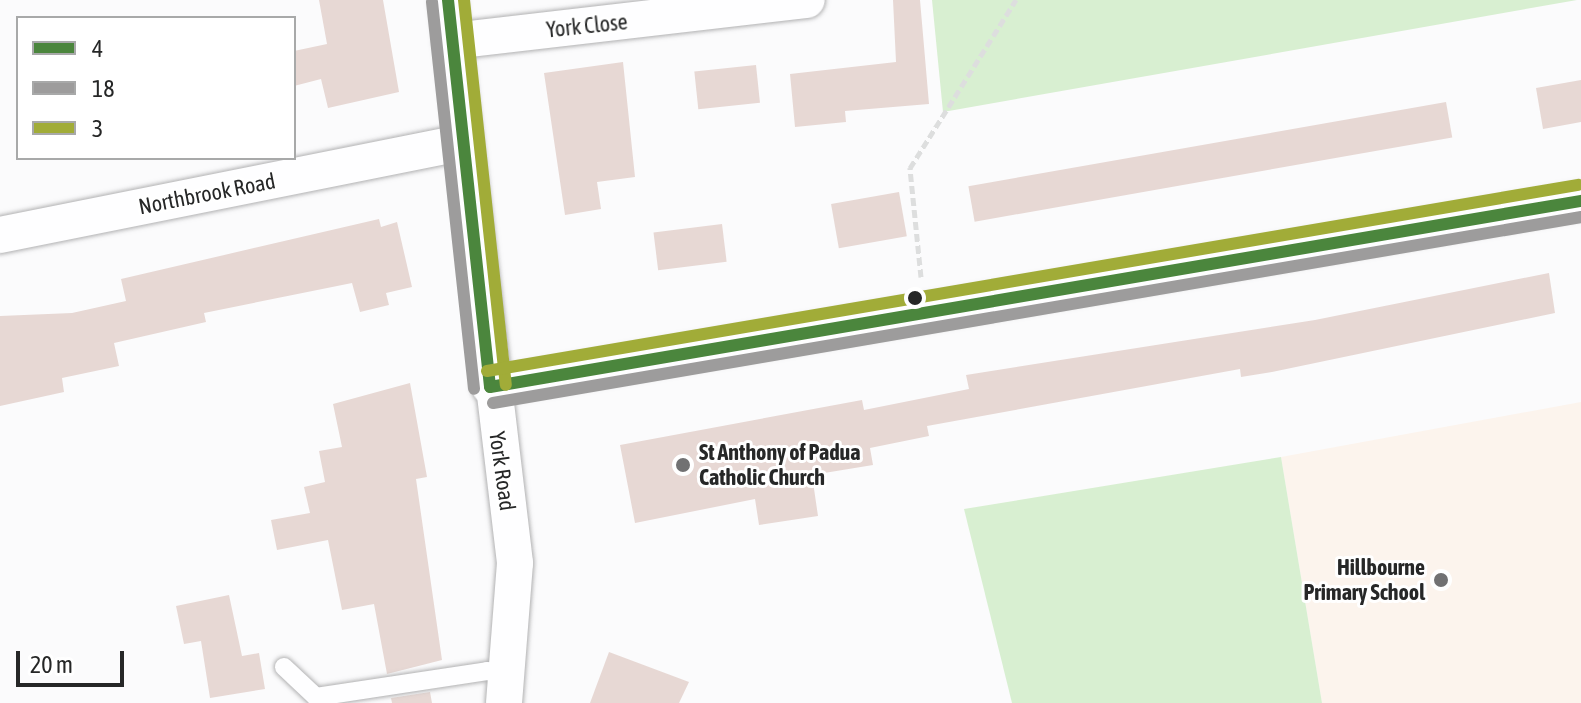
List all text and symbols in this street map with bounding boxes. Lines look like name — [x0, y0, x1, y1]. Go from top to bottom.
street label: York Close — [545, 9, 629, 43]
legend — [16, 16, 296, 160]
text: 4 — [92, 35, 103, 62]
text: 18 — [92, 75, 115, 102]
text: 3 — [92, 115, 103, 142]
street label: Northbrook Road — [136, 168, 278, 220]
unlabelled marker — [907, 290, 923, 306]
street label: York Road — [483, 430, 521, 512]
place label: St Anthony of Padua Catholic Church — [699, 439, 860, 490]
marker: St Anthony of Padua Catholic Church — [674, 456, 692, 474]
place label: Hillbourne Primary School — [1303, 554, 1425, 606]
marker: Hillbourne Primary School — [1432, 571, 1450, 589]
scale bar — [20, 635, 128, 685]
text: 20 m — [30, 651, 73, 678]

